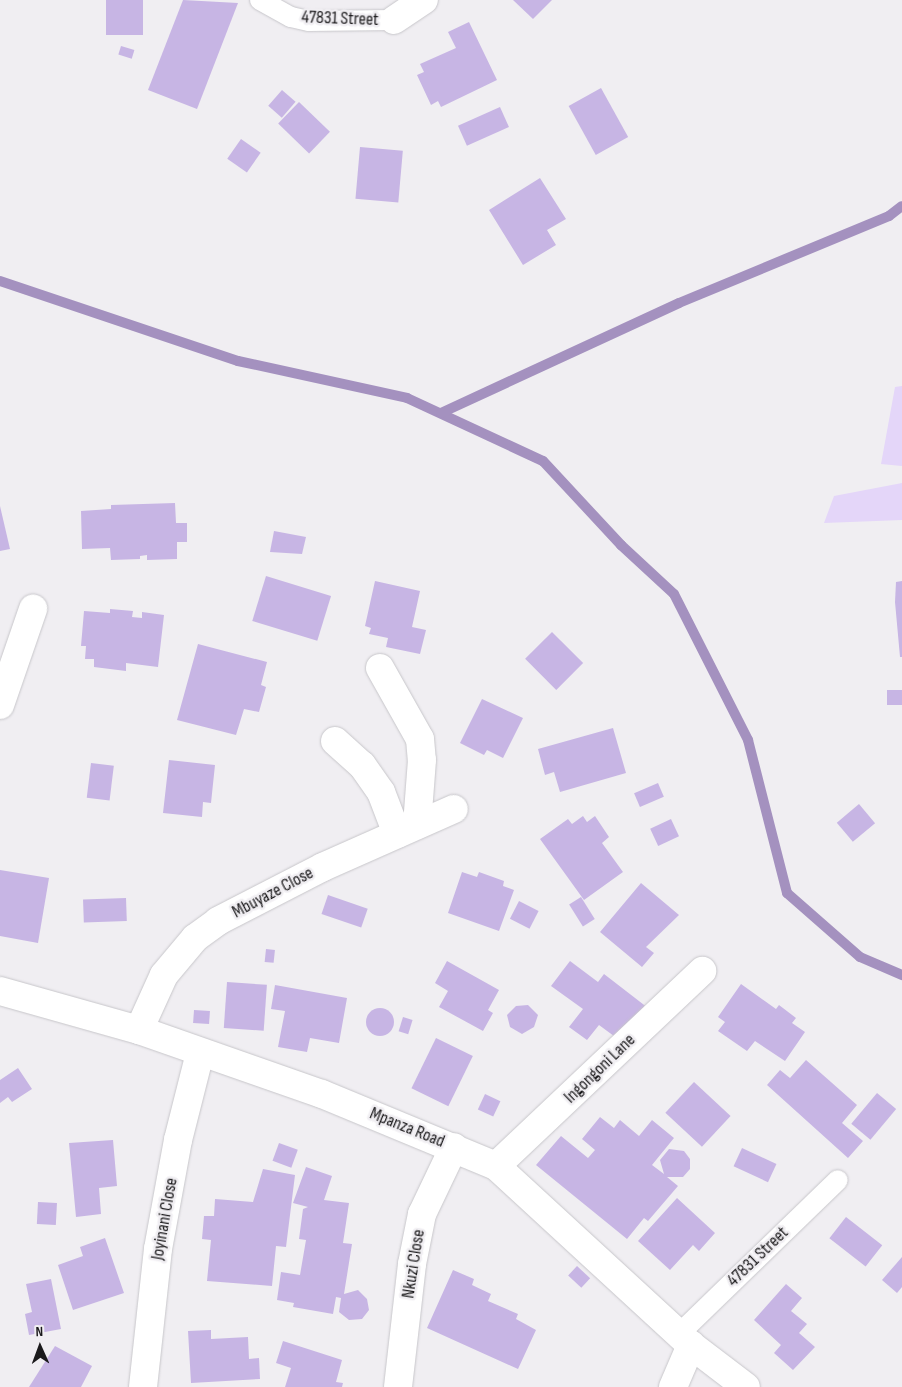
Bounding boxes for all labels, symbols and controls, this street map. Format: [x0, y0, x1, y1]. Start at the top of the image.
street label: 47831 Street [301, 7, 379, 31]
street label: Mbuyaze Close [229, 863, 317, 923]
street label: Ingongoni Lane [560, 1030, 640, 1108]
street label: Mpanza Road [366, 1103, 448, 1153]
street label: Joyinani Close [147, 1176, 183, 1262]
street label: 47831 Street [723, 1222, 793, 1292]
street label: Nkuzi Close [398, 1228, 430, 1300]
north arrow [15, 1322, 65, 1372]
text: N [35, 1323, 43, 1340]

